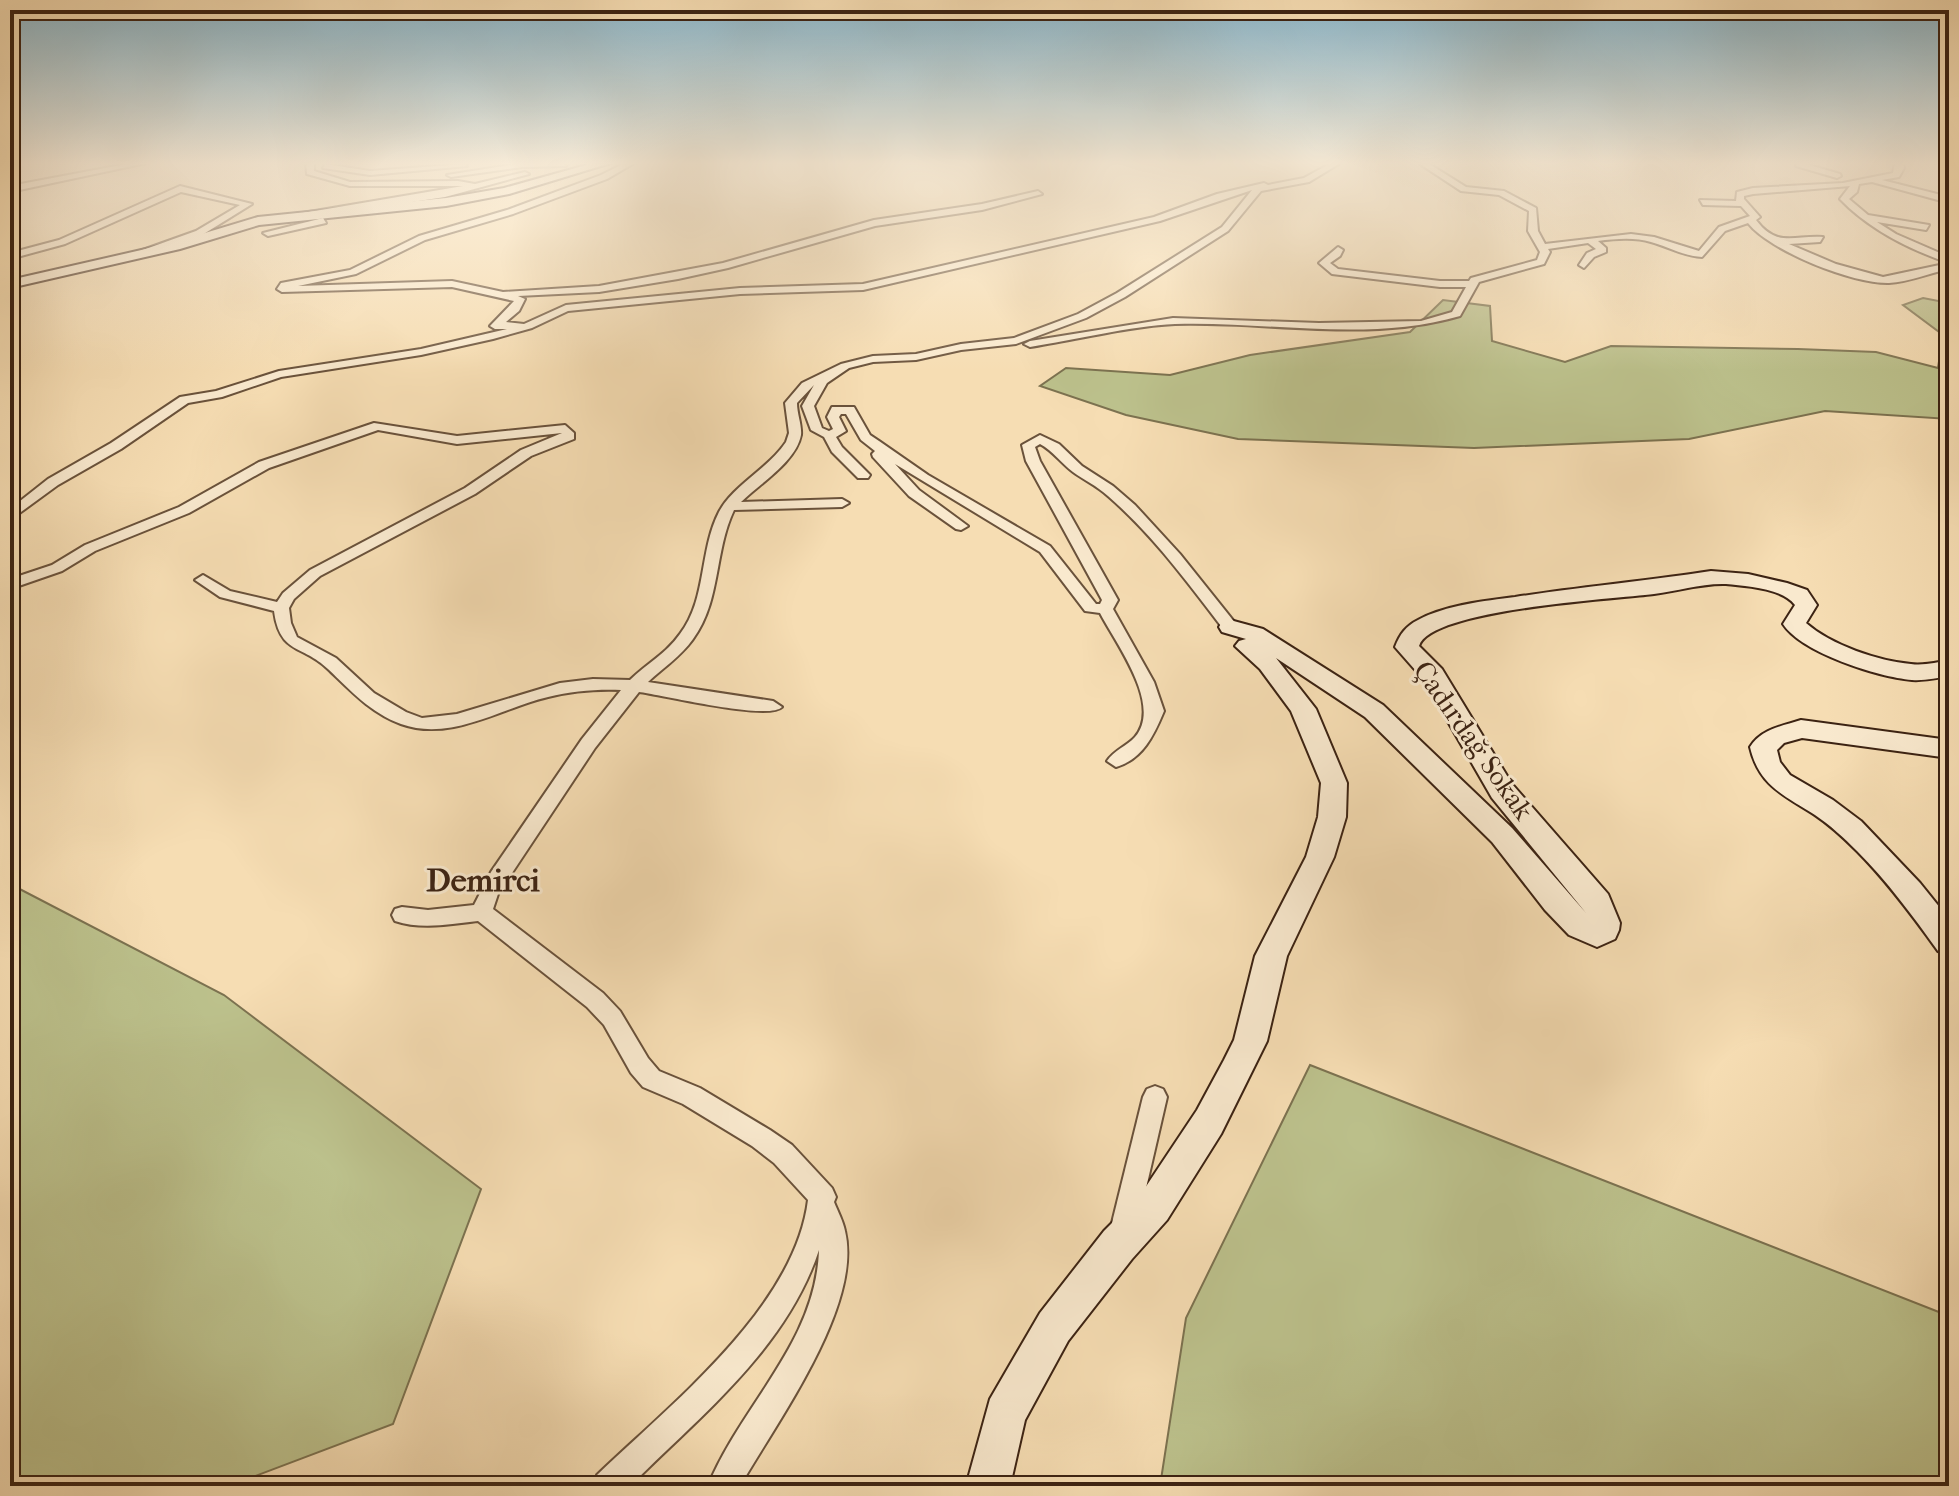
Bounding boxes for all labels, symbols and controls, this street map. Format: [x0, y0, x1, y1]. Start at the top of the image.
street label: Çadırdağ Sokak [1407, 655, 1541, 826]
district label: Demirci [426, 862, 540, 899]

